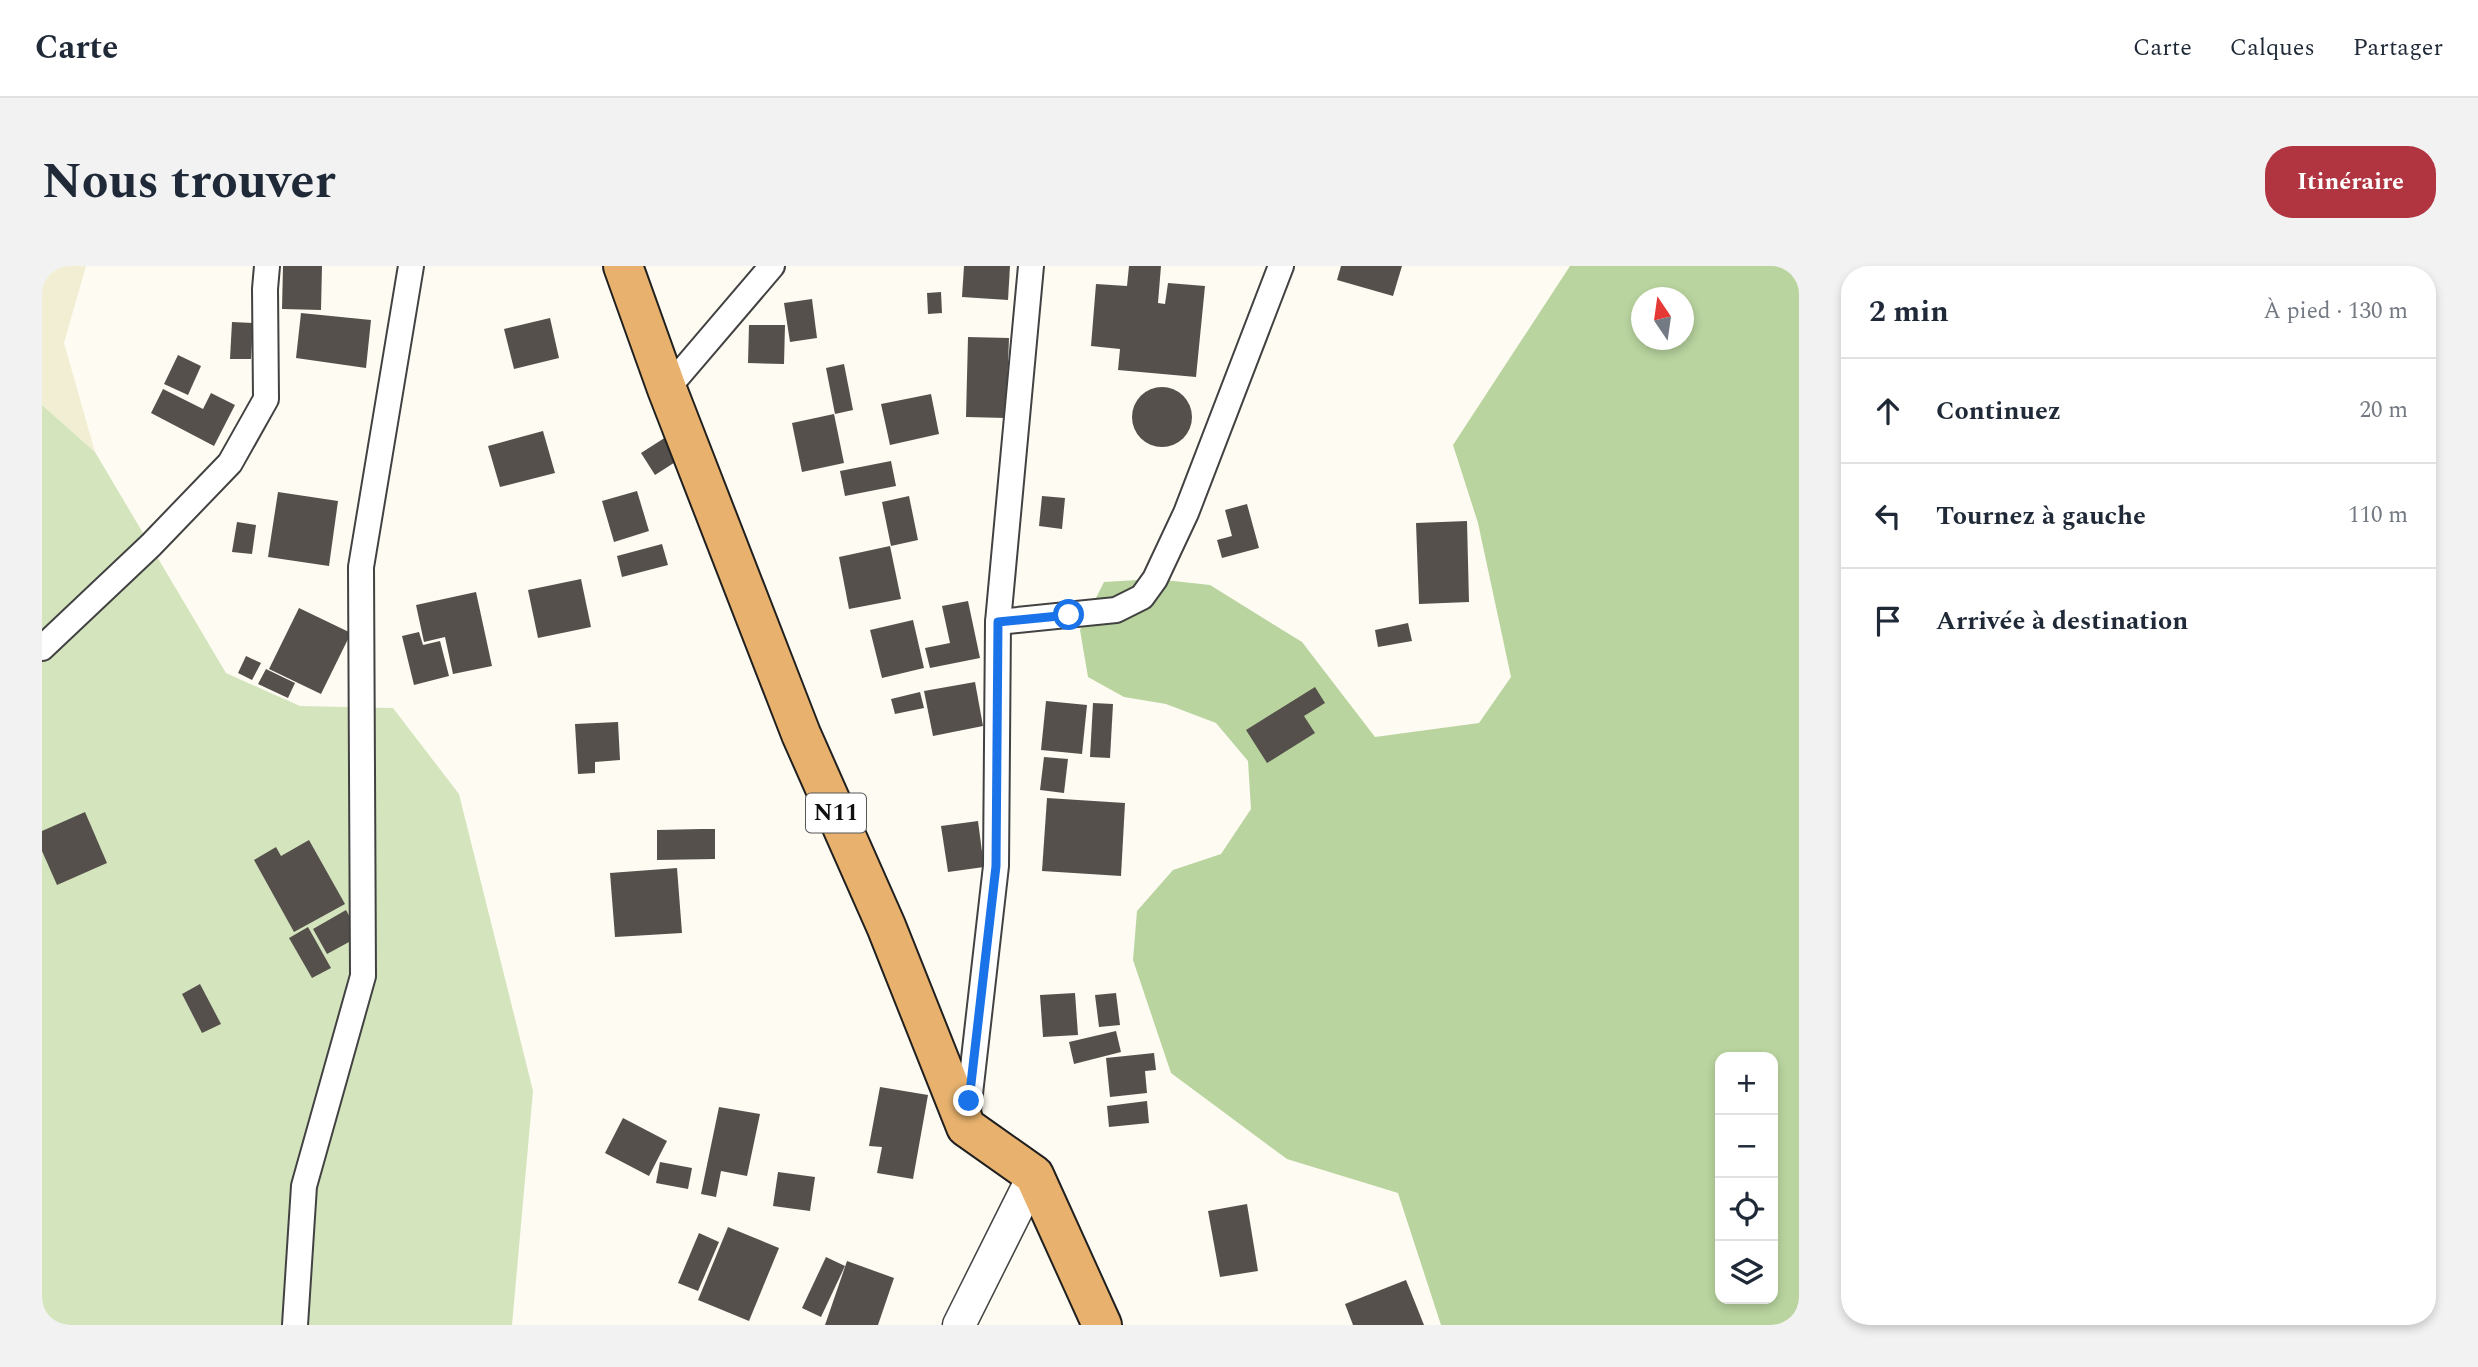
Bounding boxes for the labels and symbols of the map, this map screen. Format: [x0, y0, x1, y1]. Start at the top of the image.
north arrow [1631, 287, 1694, 350]
route start [1053, 599, 1084, 630]
road number: N11 [806, 793, 866, 832]
route end [953, 1085, 984, 1116]

